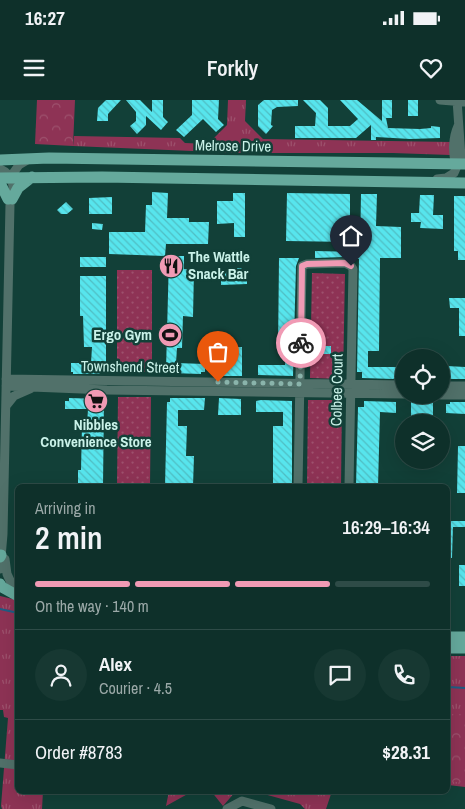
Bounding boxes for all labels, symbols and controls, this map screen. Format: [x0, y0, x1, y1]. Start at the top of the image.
text: 16:27 [25, 5, 65, 31]
text: Forkly [207, 53, 258, 83]
icon: menu [20, 54, 48, 82]
icon: heart [417, 54, 445, 82]
street label: Melrose Drive [195, 134, 272, 157]
pin [330, 215, 372, 266]
icon: home [337, 222, 365, 250]
place label: The Wattle Snack Bar [188, 246, 250, 284]
restaurant icon: The Wattle Snack Bar [158, 253, 184, 279]
courier [276, 318, 326, 368]
sports icon: Ergo Gym [157, 322, 183, 348]
place label: Ergo Gym [93, 324, 152, 345]
icon: bike [287, 329, 315, 357]
pin [197, 331, 239, 382]
icon: bag [204, 338, 232, 366]
map controls [395, 349, 450, 469]
button: locate [395, 349, 450, 404]
street label: Colbee Court [325, 353, 348, 426]
street label: Townshend Street [81, 355, 180, 378]
supermarket icon: Nibbles Convenience Store [83, 388, 109, 414]
place label: Nibbles Convenience Store [40, 414, 152, 452]
button: layers [395, 414, 450, 469]
text: Arriving in [35, 497, 96, 519]
text: 16:29–16:34 [342, 514, 430, 540]
text: 2 min [35, 516, 103, 559]
text: On the way · 140 m [35, 595, 149, 617]
button: person [35, 649, 87, 701]
button: chat [314, 649, 366, 701]
button: phone [378, 649, 430, 701]
text: Alex [99, 651, 132, 677]
text: Courier · 4.5 [99, 677, 172, 699]
text: Order #8783 [35, 739, 122, 765]
text: $28.31 [382, 739, 430, 765]

